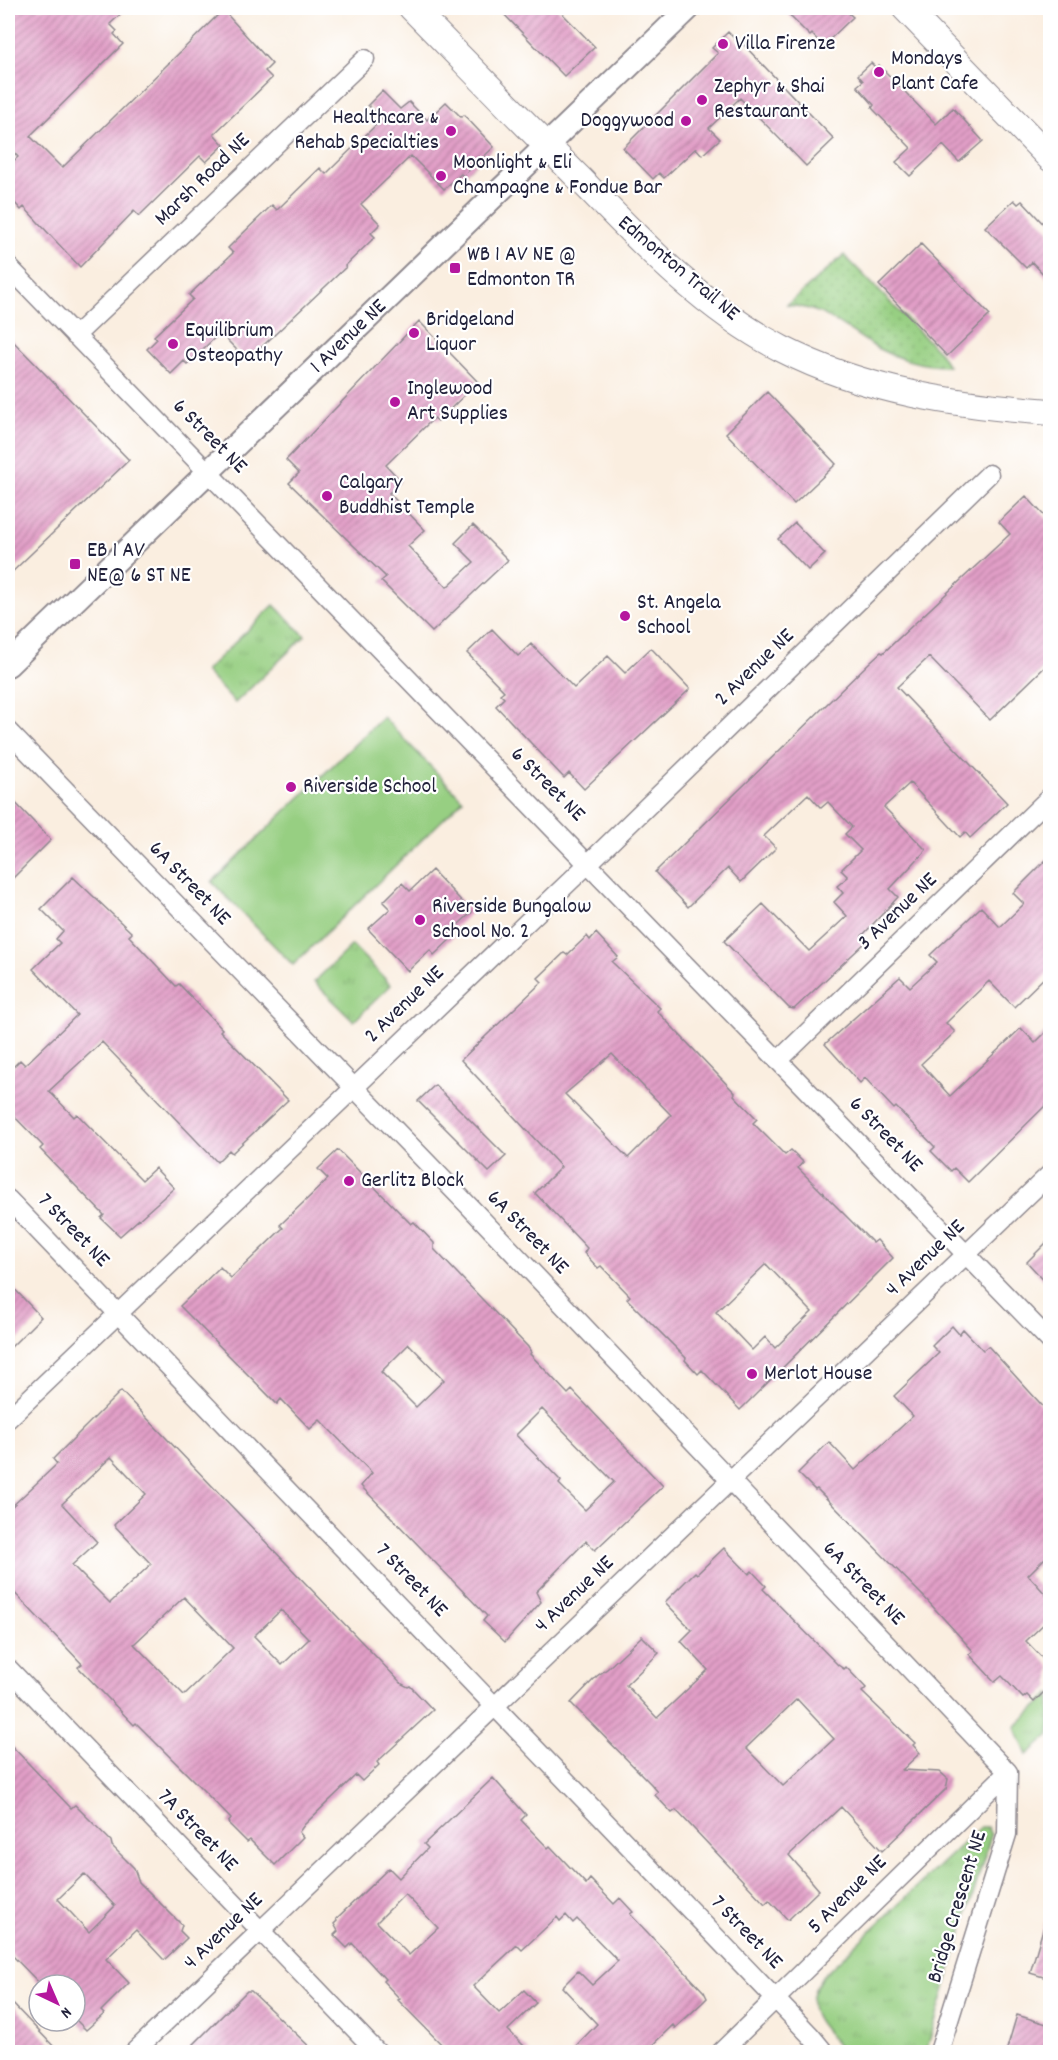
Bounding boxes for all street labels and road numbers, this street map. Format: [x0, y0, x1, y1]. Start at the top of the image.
street label: Marsh Road NE [148, 126, 258, 234]
street label: Edmonton Trail NE [610, 209, 746, 329]
street label: 1 Avenue NE [304, 293, 394, 381]
street label: 6 Street NE [164, 392, 254, 482]
street label: 2 Avenue NE [708, 622, 802, 714]
street label: 6 Street NE [502, 740, 592, 830]
street label: 6A Street NE [141, 835, 237, 933]
street label: 3 Avenue NE [851, 866, 945, 958]
street label: 2 Avenue NE [358, 959, 452, 1051]
street label: 6 Street NE [841, 1090, 929, 1180]
street label: 6A Street NE [479, 1184, 575, 1282]
street label: 7 Street NE [30, 1187, 116, 1275]
street label: 4 Avenue NE [879, 1213, 973, 1305]
street label: 6A Street NE [815, 1535, 911, 1633]
street label: 7 Street NE [368, 1537, 454, 1625]
street label: 4 Avenue NE [528, 1549, 622, 1641]
street label: 7A Street NE [149, 1783, 245, 1879]
street label: Bridge Crescent NE [920, 1827, 996, 1987]
street label: 5 Avenue NE [801, 1848, 895, 1942]
street label: 4 Avenue NE [177, 1886, 271, 1978]
street label: 7 Street NE [703, 1889, 789, 1977]

